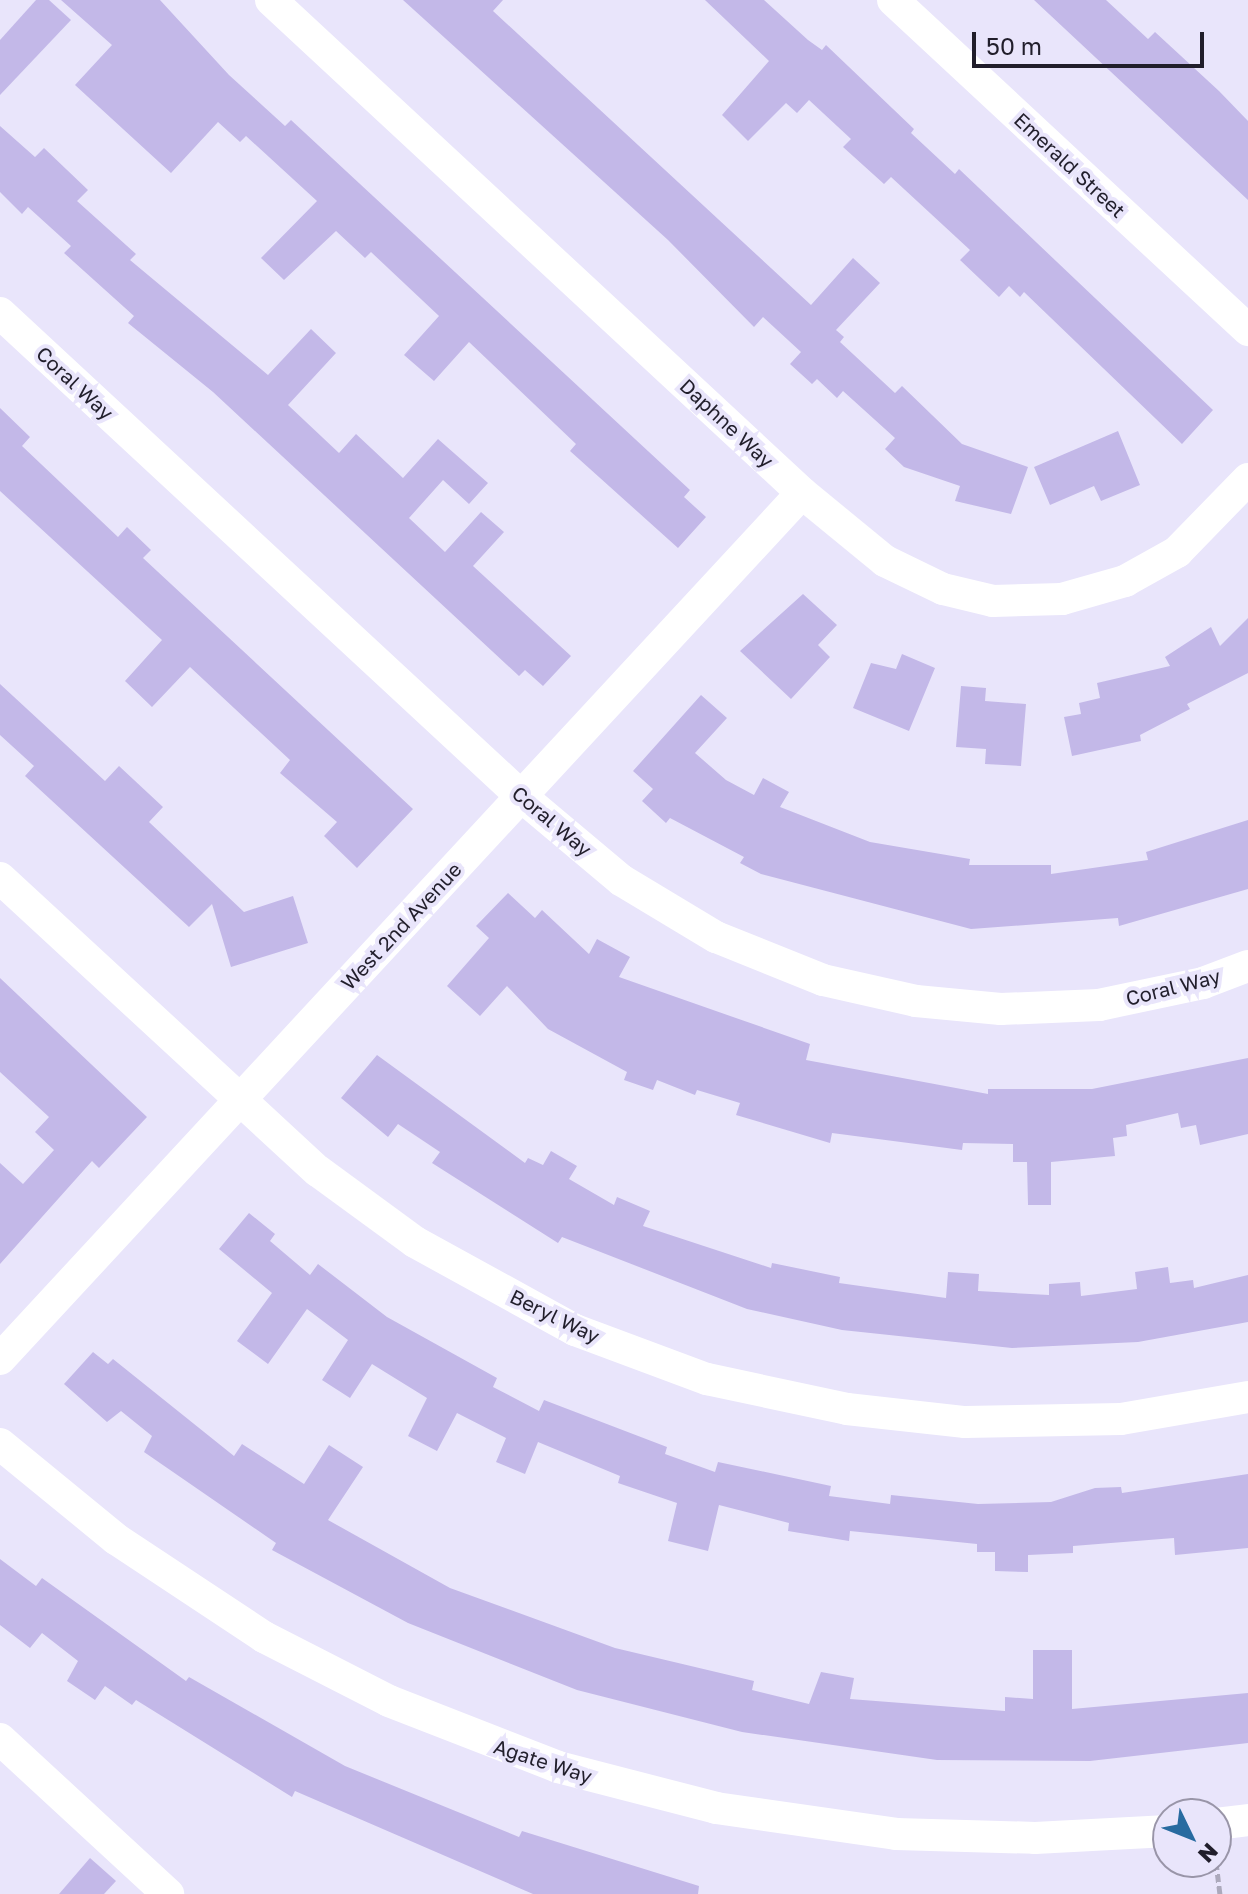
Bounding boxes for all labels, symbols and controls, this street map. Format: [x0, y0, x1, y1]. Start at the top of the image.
scale bar [976, 16, 1208, 66]
text: 50 m [986, 31, 1042, 60]
street label: Emerald Street [1009, 107, 1131, 223]
street label: Coral Way [32, 341, 118, 425]
street label: Daphne Way [675, 374, 779, 472]
street label: Coral Way [507, 781, 597, 861]
street label: West 2nd Avenue [336, 857, 466, 995]
street label: Coral Way [1123, 964, 1223, 1010]
street label: Beryl Way [506, 1284, 604, 1348]
street label: Agate Way [491, 1734, 595, 1788]
north arrow [1152, 1798, 1232, 1878]
text: N [1193, 1838, 1224, 1869]

